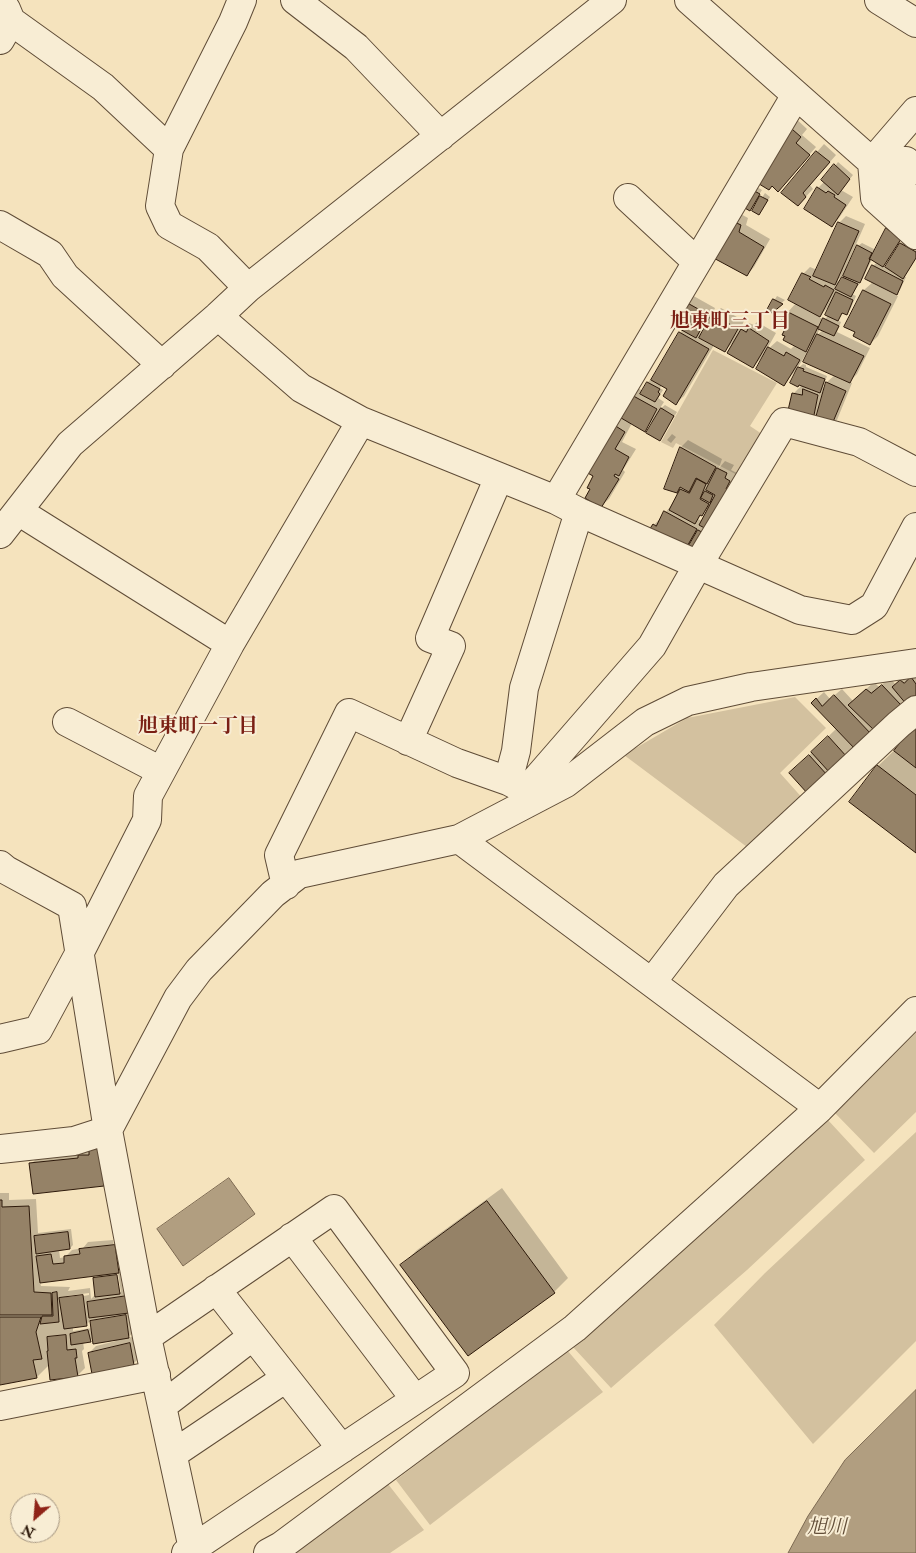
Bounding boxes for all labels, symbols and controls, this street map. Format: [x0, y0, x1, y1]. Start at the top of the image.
district label: 旭東町三丁目 [670, 311, 790, 335]
district label: 旭東町一丁目 [138, 716, 258, 740]
north arrow [10, 1493, 60, 1543]
water label: 旭川 [807, 1517, 847, 1541]
text: N [19, 1521, 38, 1541]

